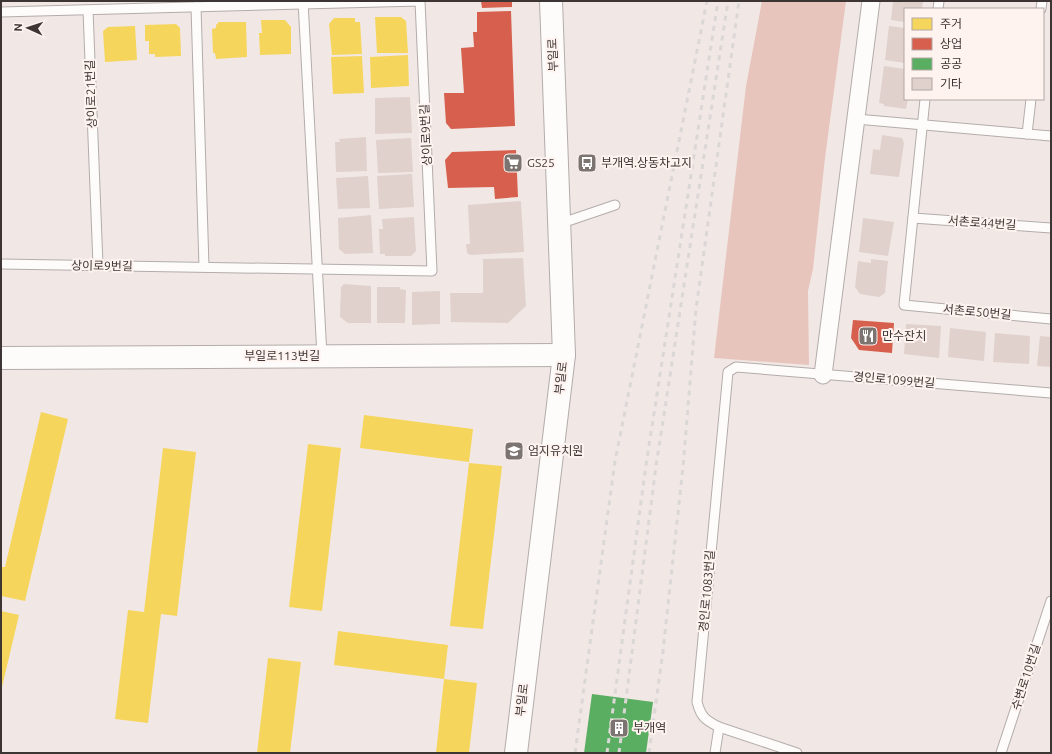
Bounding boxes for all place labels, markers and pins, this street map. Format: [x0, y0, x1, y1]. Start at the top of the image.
supermarket icon: GS25 [502, 152, 524, 174]
bus stop icon: 부개역.상동차고지 [576, 152, 598, 174]
place label: GS25 [527, 156, 555, 169]
place label: 부개역.상동차고지 [601, 156, 692, 169]
restaurant icon: 만수잔치 [857, 325, 879, 347]
place label: 만수잔치 [882, 329, 926, 342]
school or university icon: 엄지유치원 [503, 440, 525, 462]
place label: 엄지유치원 [528, 444, 583, 457]
building icon: 부개역 [608, 717, 630, 739]
place label: 부개역 [633, 721, 666, 734]

